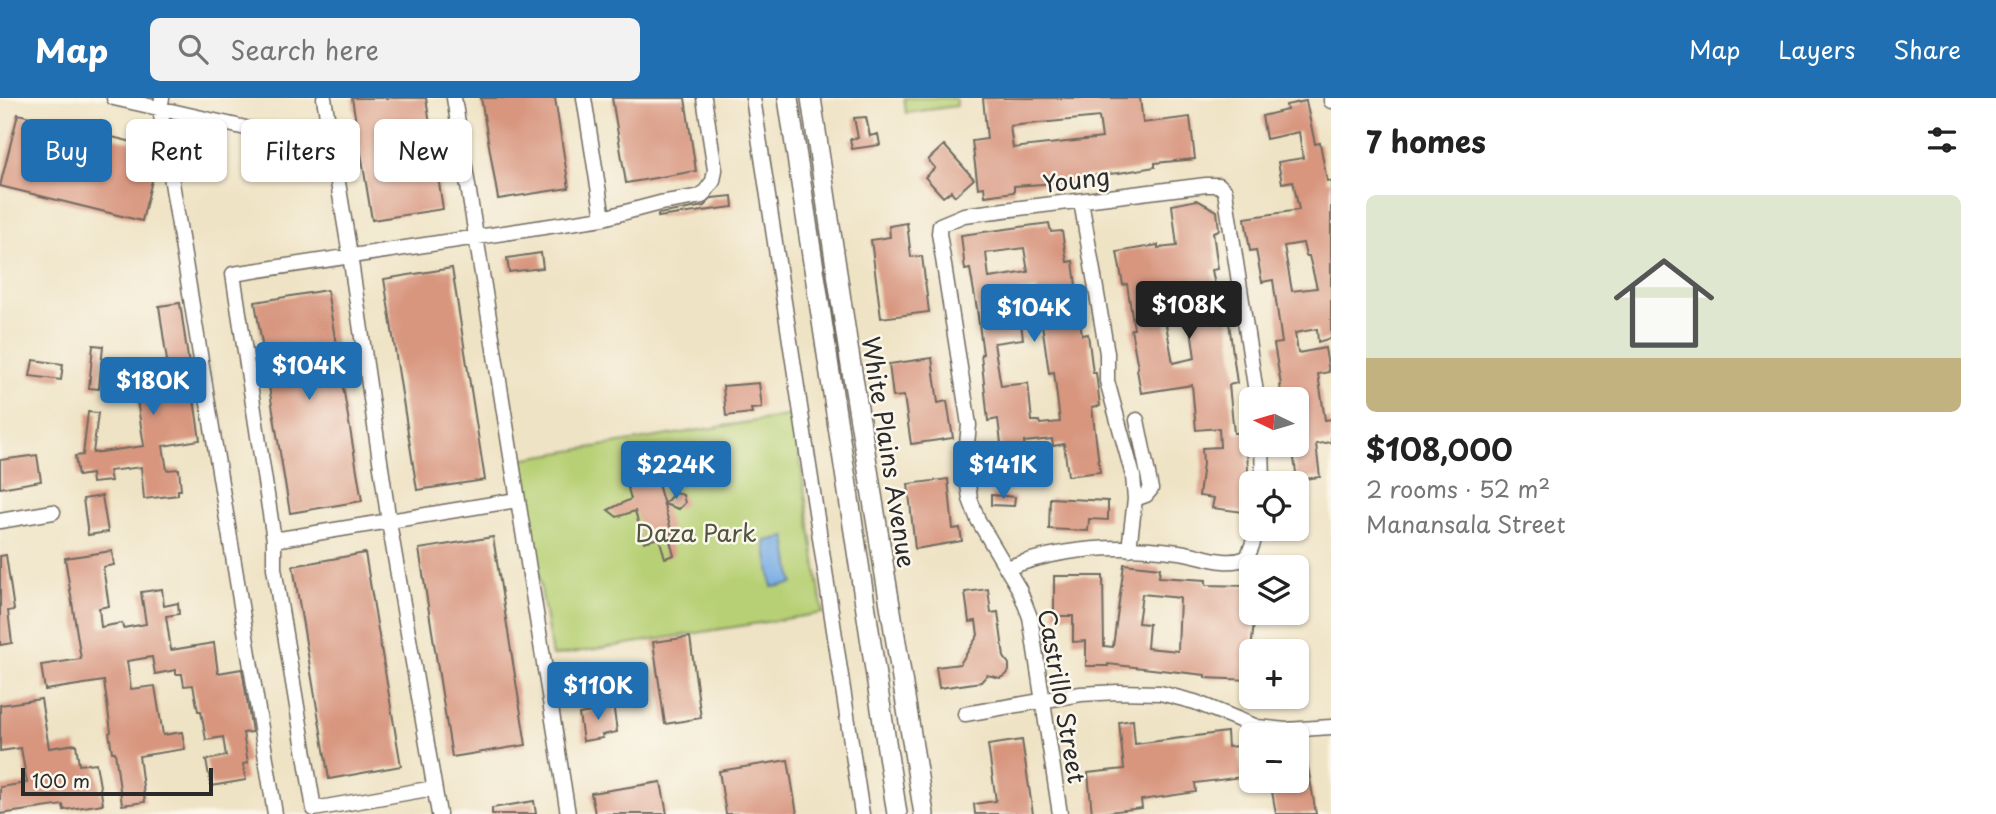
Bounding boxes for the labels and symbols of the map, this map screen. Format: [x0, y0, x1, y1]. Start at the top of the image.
street label: Young [1040, 157, 1112, 201]
pin: $108K [1140, 282, 1238, 341]
pin: $104K [985, 285, 1083, 344]
street label: White Plains Avenue [854, 334, 926, 570]
pin: $104K [260, 342, 358, 402]
pin: $180K [104, 358, 202, 417]
north arrow [1239, 387, 1309, 457]
pin: $224K [627, 442, 725, 501]
pin: $141K [954, 442, 1052, 501]
park label: Daza Park [635, 514, 757, 550]
street label: Castrillo Street [1030, 606, 1096, 786]
pin: $110K [549, 662, 647, 722]
scale bar [21, 765, 214, 797]

